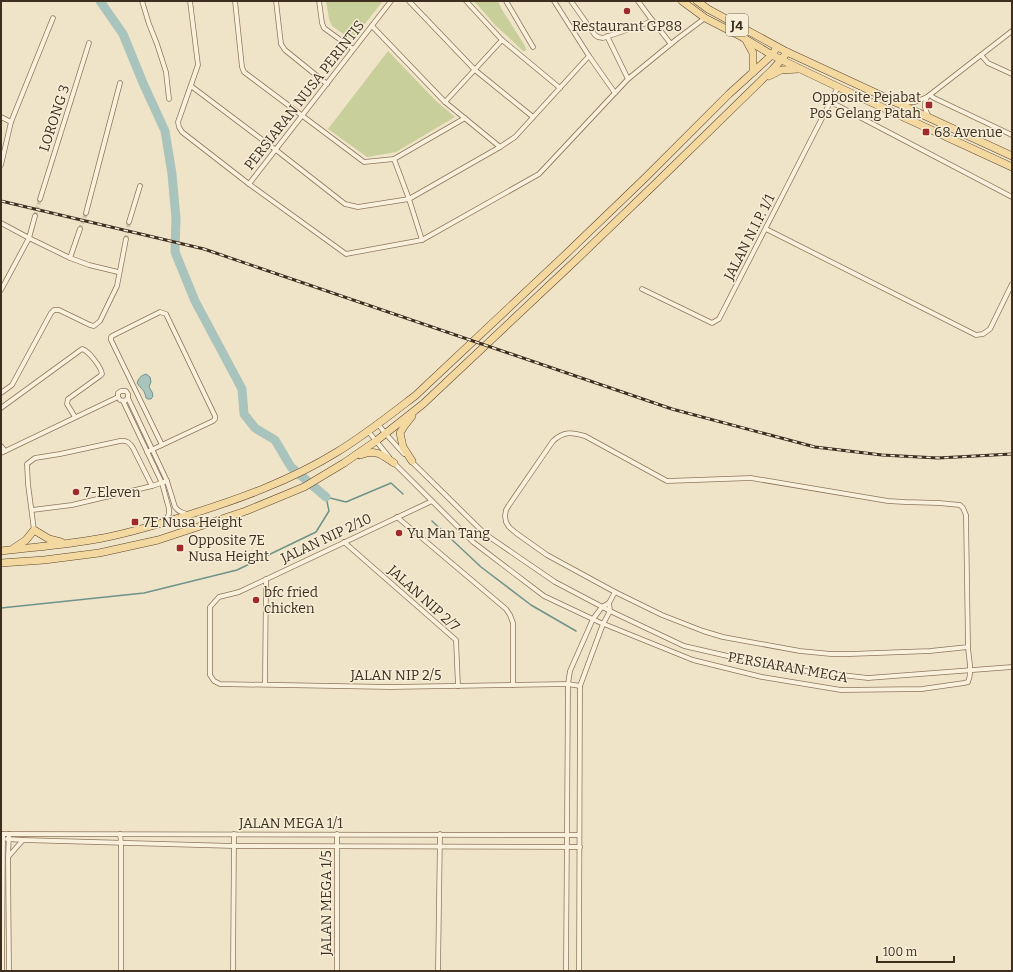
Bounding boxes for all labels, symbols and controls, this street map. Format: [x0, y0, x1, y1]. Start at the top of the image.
marker: Restaurant GP88 [622, 6, 632, 16]
road number: J4 [726, 14, 748, 36]
street label: PERSIARAN NUSA PERINTIS [241, 17, 368, 174]
place label: Restaurant GP88 [572, 18, 682, 35]
street label: LORONG 3 [36, 83, 73, 154]
place label: Opposite Pejabat Pos Gelang Patah [809, 89, 921, 122]
marker: Opposite Pejabat Pos Gelang Patah [924, 100, 934, 110]
place label: 68 Avenue [934, 124, 1003, 141]
marker: 68 Avenue [921, 127, 931, 137]
street label: JALAN N.I.P. 1/1 [720, 191, 779, 284]
place label: 7-Eleven [84, 484, 141, 501]
marker: 7-Eleven [71, 487, 81, 497]
street label: JALAN NIP 2/10 [277, 510, 374, 567]
place label: 7E Nusa Height [143, 514, 243, 531]
marker: 7E Nusa Height [130, 517, 140, 527]
place label: Yu Man Tang [407, 525, 490, 542]
marker: Yu Man Tang [394, 528, 404, 538]
place label: Opposite 7E Nusa Height [188, 532, 269, 565]
marker: Opposite 7E Nusa Height [175, 543, 185, 553]
street label: JALAN NIP 2/7 [384, 561, 463, 635]
place label: bfc fried chicken [264, 584, 318, 617]
marker: bfc fried chicken [251, 595, 261, 605]
street label: PERSIARAN MEGA [727, 649, 849, 686]
street label: JALAN NIP 2/5 [350, 667, 441, 684]
street label: JALAN MEGA 1/1 [238, 815, 343, 832]
street label: JALAN MEGA 1/5 [318, 850, 335, 957]
scale bar [877, 938, 954, 964]
text: 100 m [883, 945, 918, 959]

